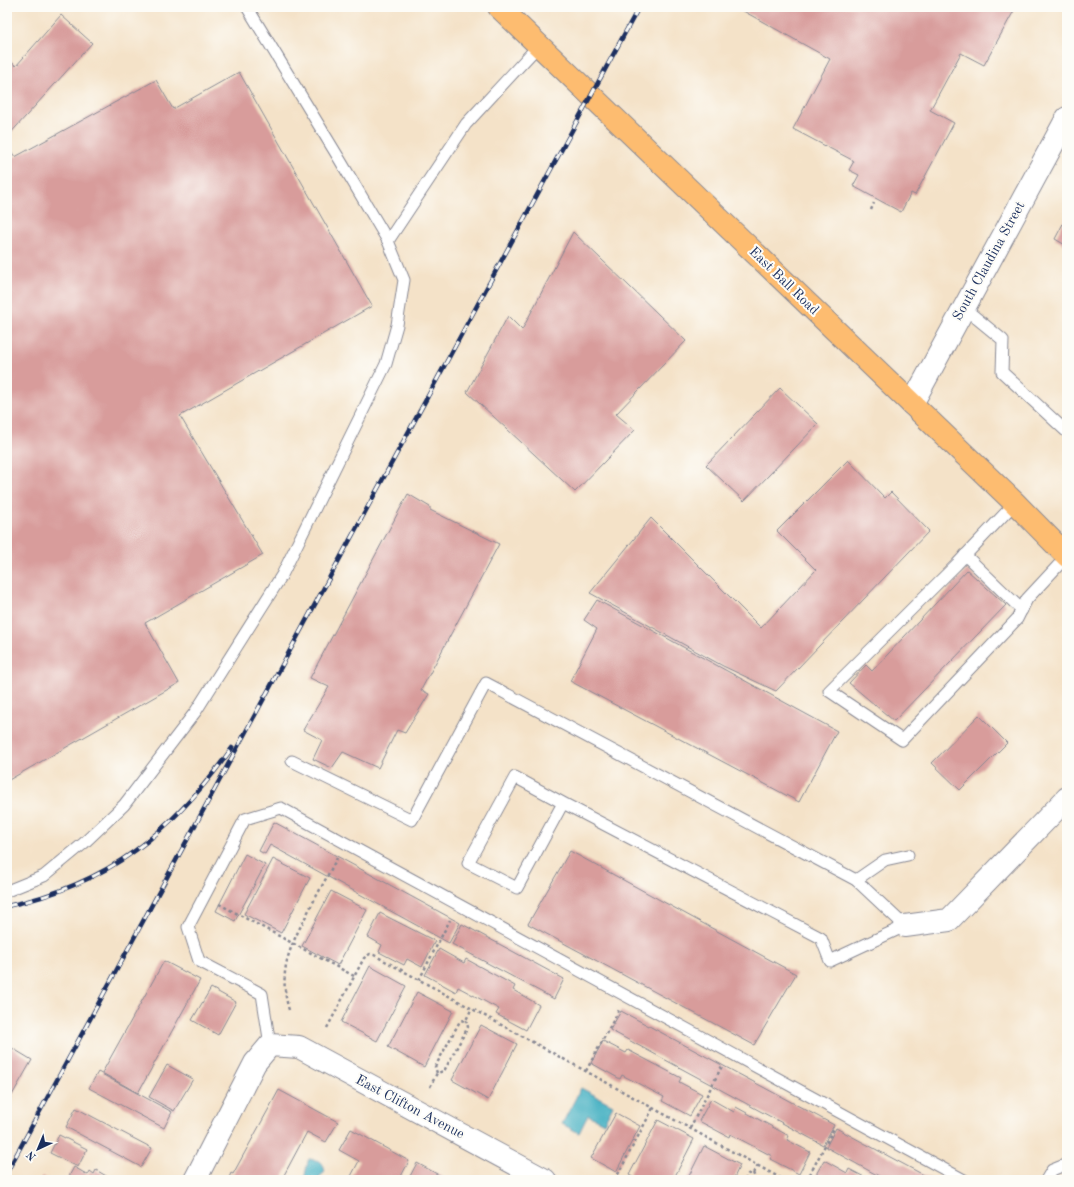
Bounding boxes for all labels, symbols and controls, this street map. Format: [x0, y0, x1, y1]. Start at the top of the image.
street label: South Claudina Street [950, 199, 1028, 323]
street label: East Ball Road [747, 244, 821, 318]
street label: East Clifton Avenue [353, 1072, 467, 1142]
north arrow [18, 1129, 58, 1169]
text: N [25, 1148, 39, 1162]

